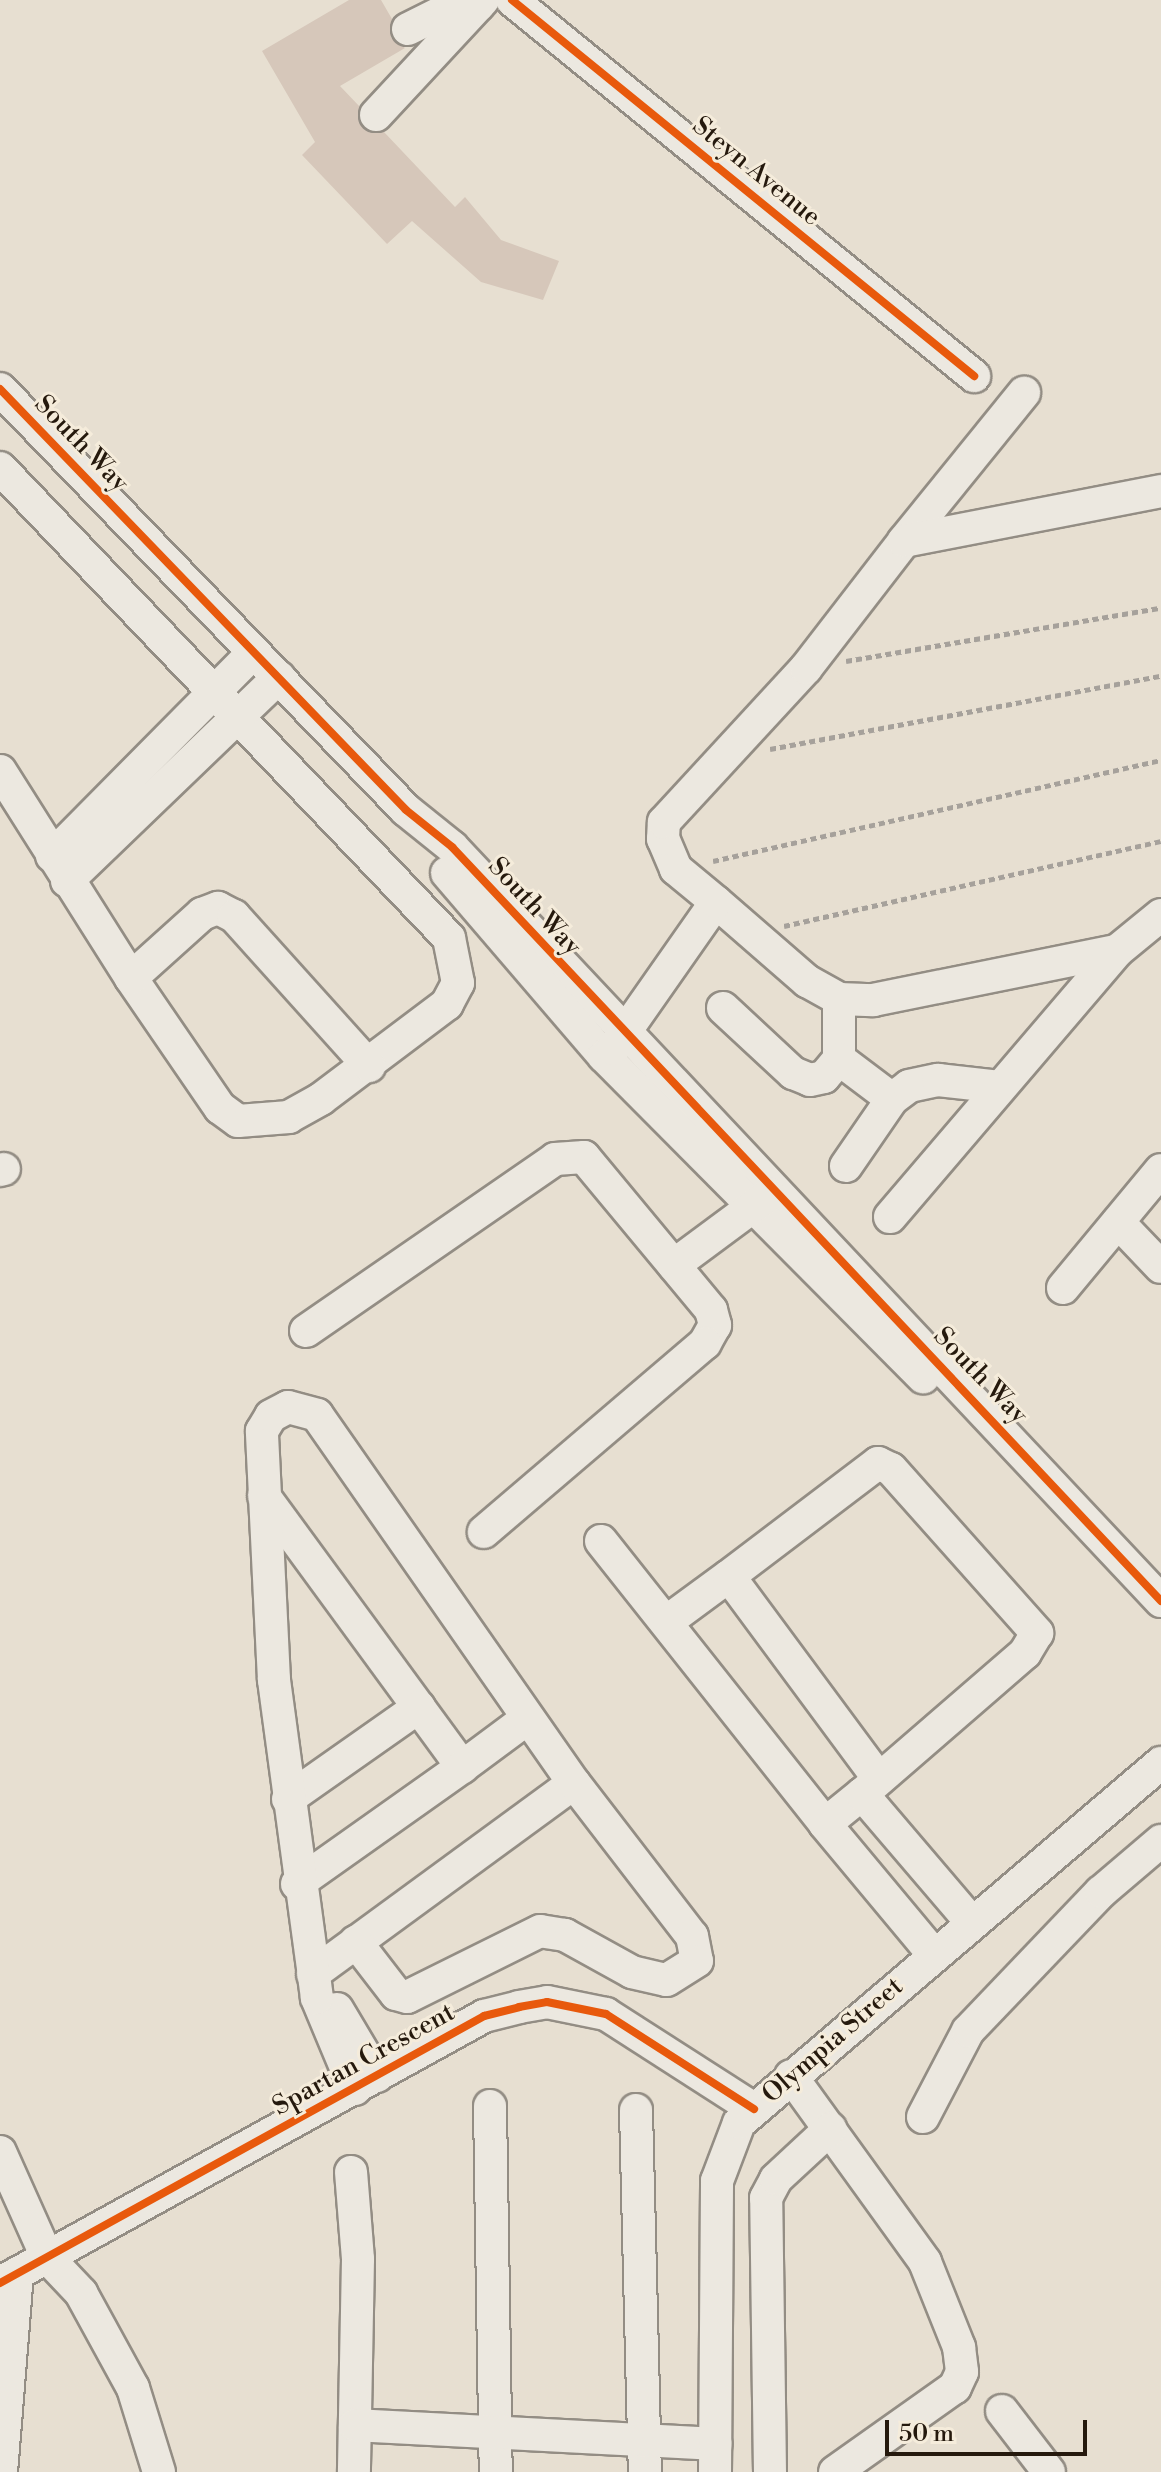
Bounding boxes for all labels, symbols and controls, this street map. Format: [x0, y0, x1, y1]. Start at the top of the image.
street label: Steyn Avenue [686, 111, 826, 233]
street label: South Way [27, 389, 135, 499]
street label: South Way [481, 852, 587, 962]
street label: South Way [926, 1321, 1034, 1431]
street label: Olympia Street [756, 1971, 910, 2111]
street label: Spartan Crescent [268, 1997, 460, 2123]
scale bar [889, 2404, 1091, 2454]
text: 50 m [899, 2419, 954, 2449]

